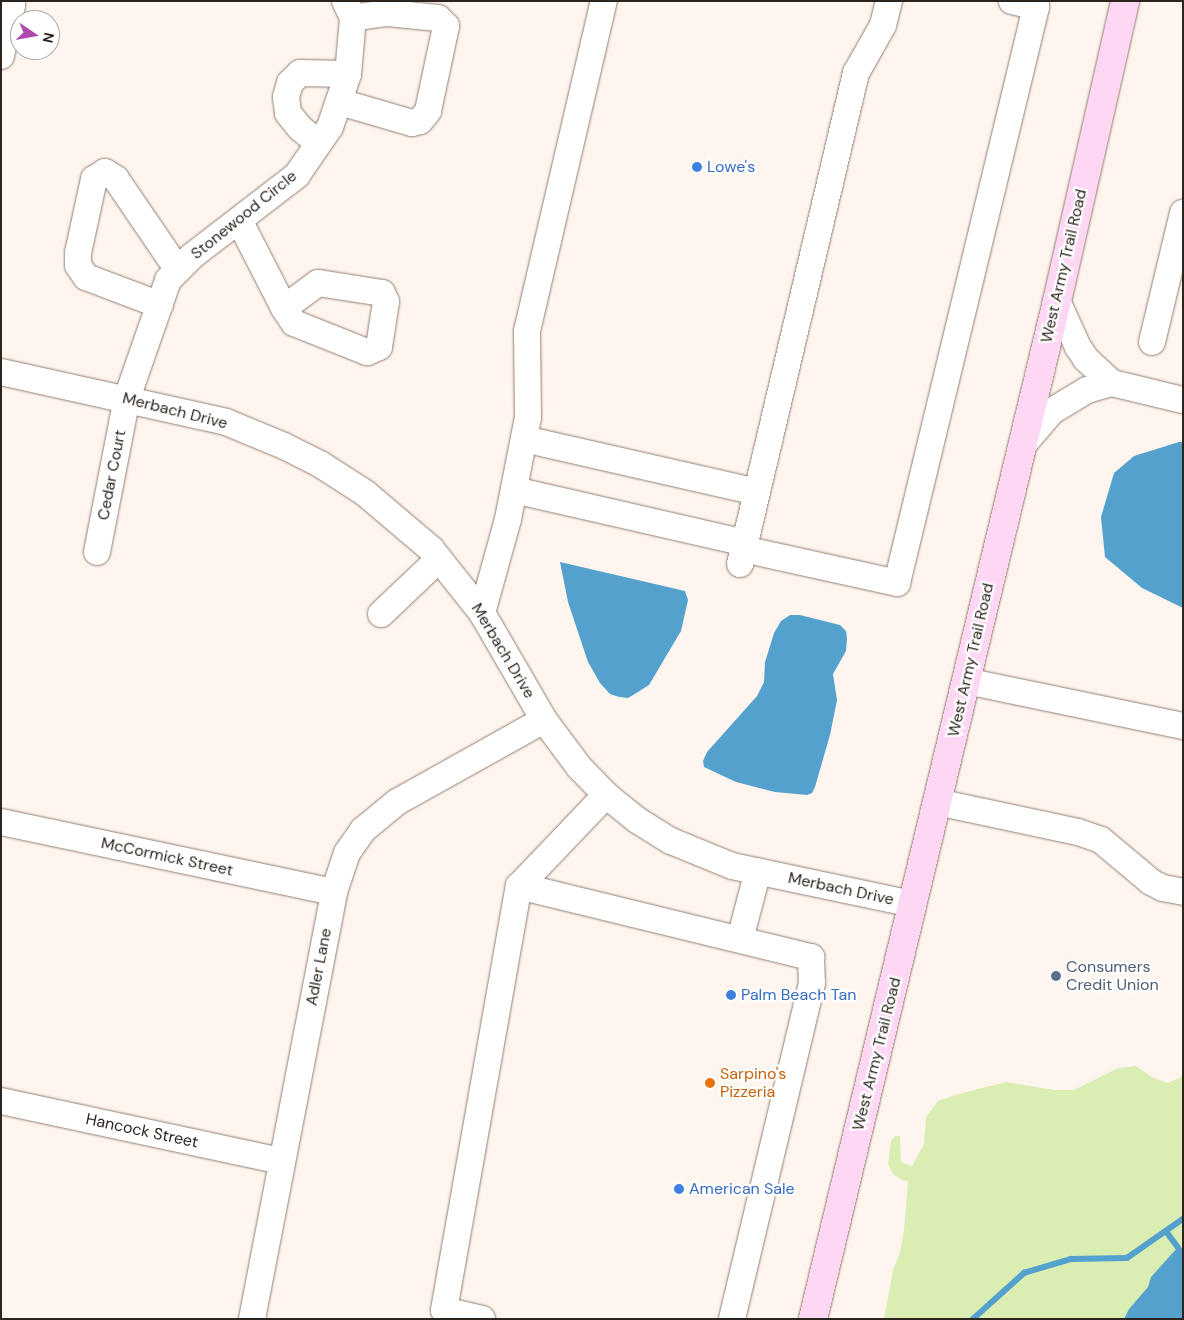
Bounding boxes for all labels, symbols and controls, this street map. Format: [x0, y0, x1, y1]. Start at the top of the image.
north arrow [10, 10, 60, 60]
text: N [39, 31, 59, 45]
place label: Lowe's [707, 157, 755, 177]
marker: Lowe's [691, 161, 703, 173]
street label: Stonewood Circle [187, 166, 301, 264]
street label: West Army Trail Road [1037, 187, 1091, 345]
street label: Merbach Drive [120, 389, 230, 433]
street label: Cedar Court [94, 428, 130, 522]
street label: West Army Trail Road [944, 581, 998, 739]
street label: Merbach Drive [467, 600, 539, 702]
street label: McCormick Street [99, 834, 235, 880]
street label: Merbach Drive [786, 868, 896, 910]
street label: Adler Lane [302, 927, 336, 1007]
place label: Consumers Credit Union [1066, 957, 1159, 995]
marker: Consumers Credit Union [1050, 970, 1062, 982]
street label: West Army Trail Road [849, 975, 905, 1133]
place label: Palm Beach Tan [741, 985, 856, 1005]
marker: Palm Beach Tan [725, 989, 737, 1001]
place label: Sarpino's Pizzeria [720, 1064, 786, 1102]
marker: Sarpino's Pizzeria [704, 1077, 716, 1089]
street label: Hancock Street [84, 1110, 200, 1152]
place label: American Sale [689, 1179, 795, 1199]
marker: American Sale [673, 1183, 685, 1195]

